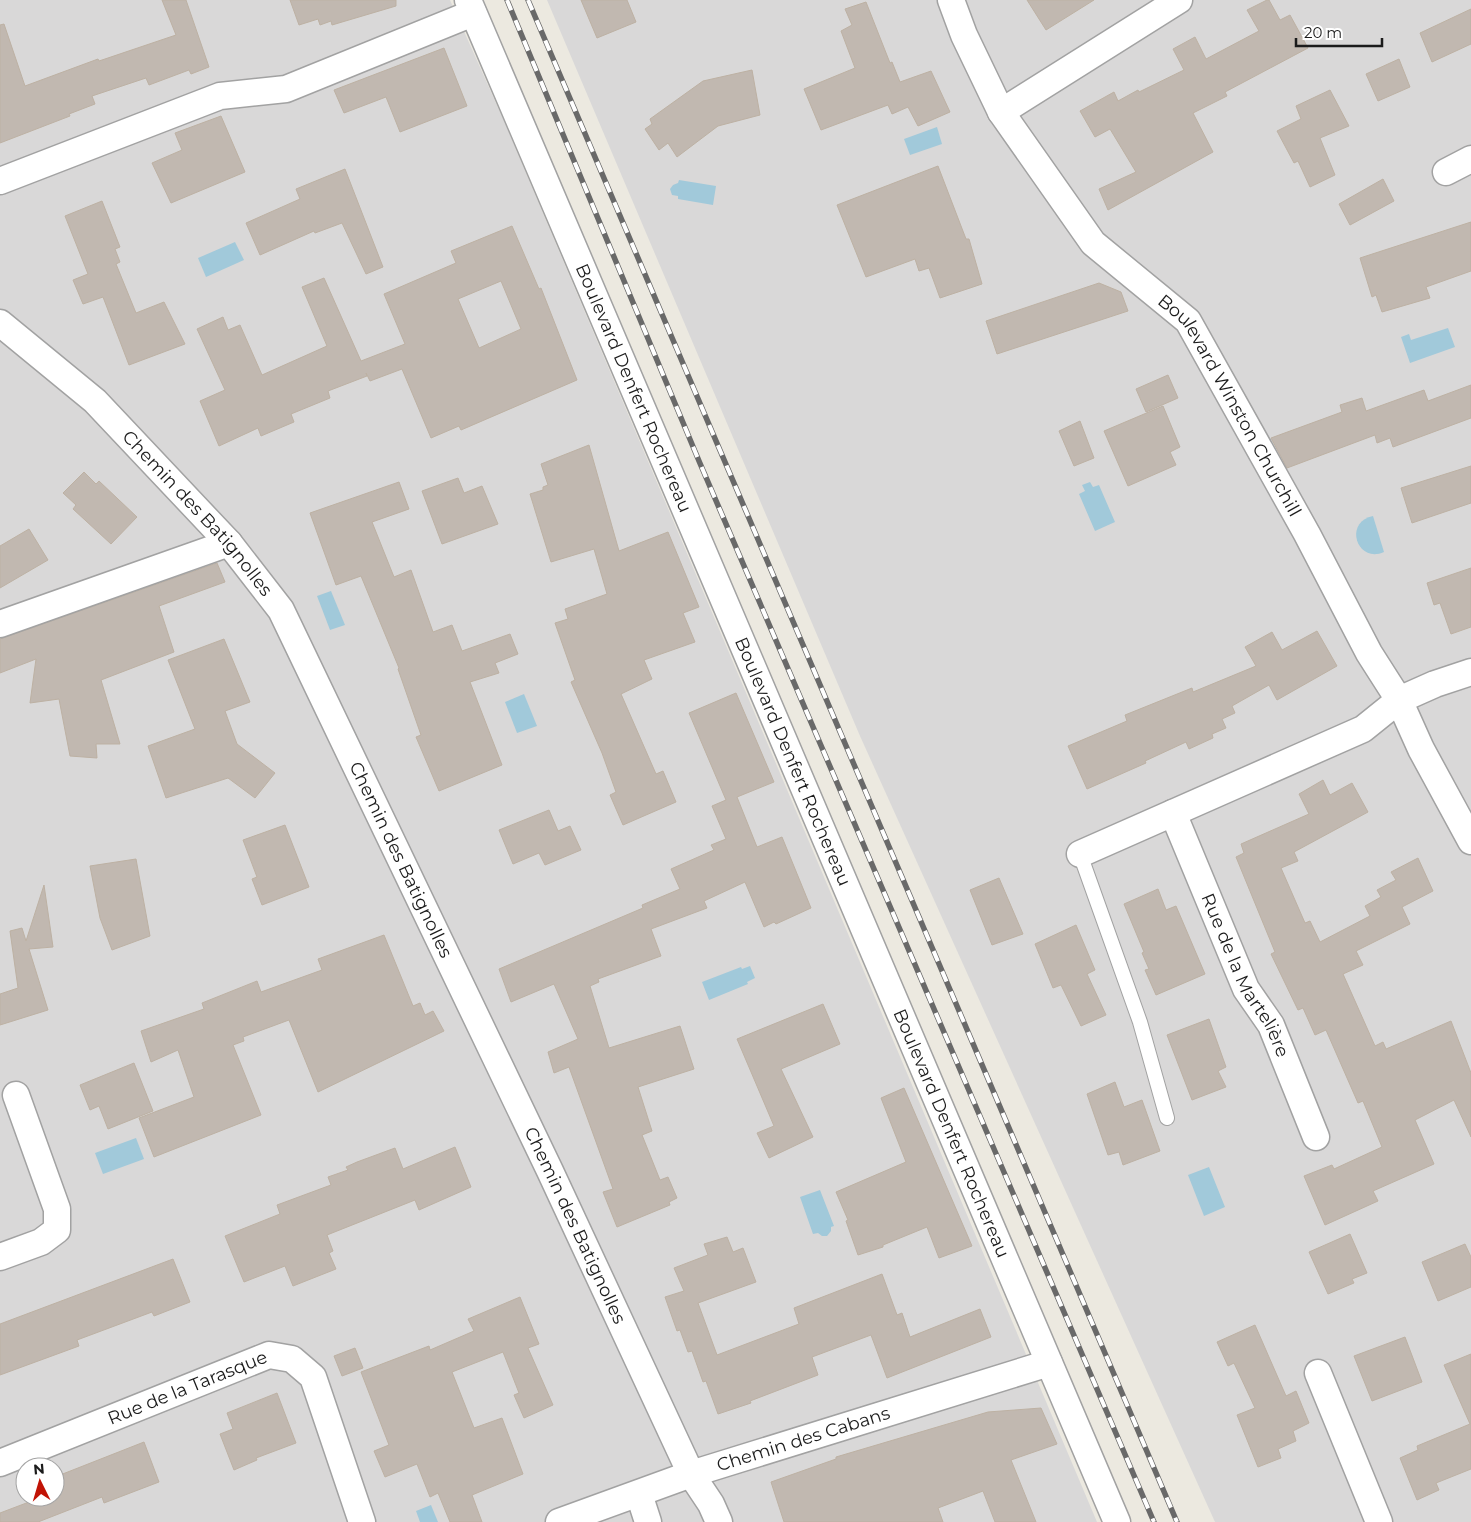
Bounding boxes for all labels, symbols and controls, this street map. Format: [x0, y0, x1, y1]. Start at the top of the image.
scale bar [1296, 15, 1382, 47]
text: 20 m [1304, 23, 1342, 42]
street label: Boulevard Denfert Rochereau [571, 260, 696, 516]
street label: Boulevard Winston Churchill [1153, 290, 1306, 520]
street label: Chemin des Batignolles [118, 426, 277, 601]
street label: Boulevard Denfert Rochereau [730, 634, 856, 889]
street label: Chemin des Batignolles [344, 758, 457, 962]
street label: Rue de la Martelière [1196, 890, 1294, 1061]
street label: Boulevard Denfert Rochereau [888, 1005, 1014, 1261]
street label: Chemin des Batignolles [520, 1123, 631, 1327]
street label: Rue de la Tarasque [104, 1346, 271, 1430]
street label: Chemin des Cabans [714, 1402, 893, 1476]
north arrow [15, 1457, 65, 1507]
text: N [32, 1460, 45, 1479]

